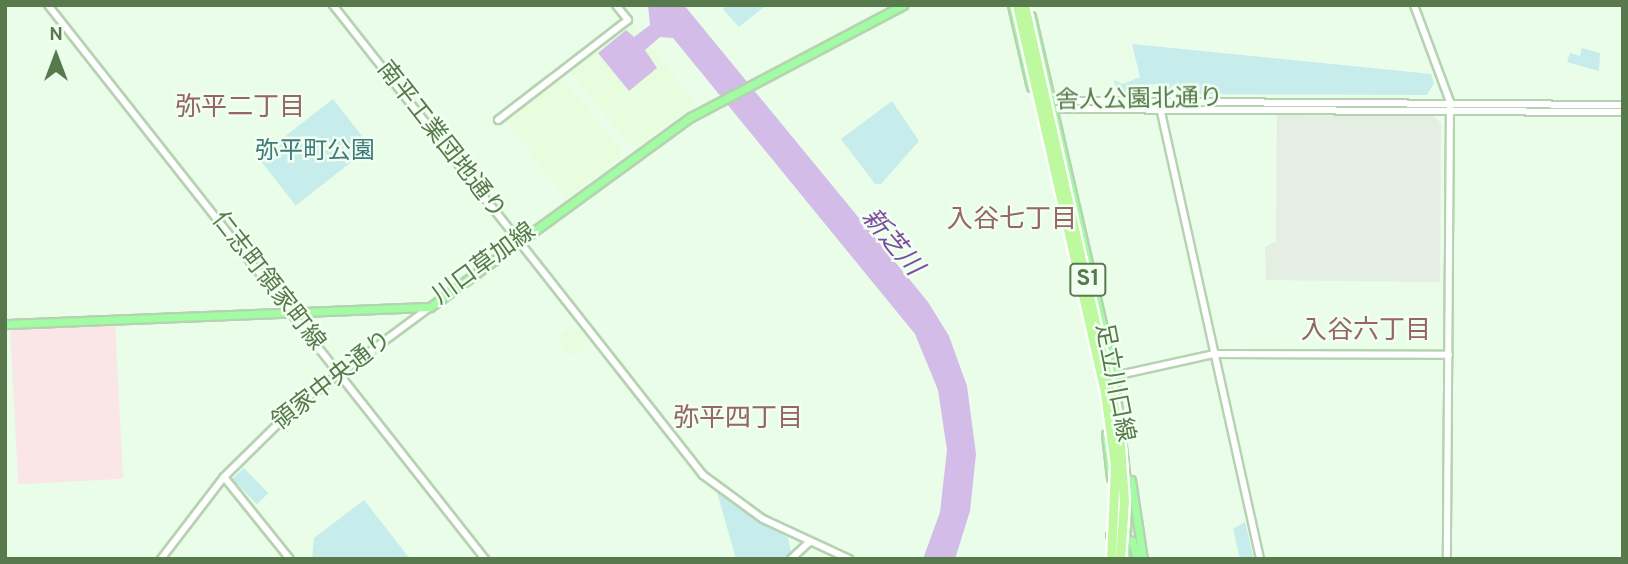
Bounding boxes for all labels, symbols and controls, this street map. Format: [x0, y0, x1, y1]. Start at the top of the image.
north arrow [21, 21, 91, 91]
text: N [49, 23, 63, 47]
street label: 南平工業団地通り [370, 56, 510, 226]
street label: 舎人公園北通り [1055, 85, 1223, 117]
district label: 弥平二丁目 [175, 93, 305, 125]
park label: 弥平町公園 [255, 139, 375, 167]
water label: 新芝川 [854, 203, 928, 283]
district label: 入谷七丁目 [947, 205, 1077, 237]
street label: 仁志町領家町線 [204, 207, 330, 357]
street label: 川口草加線 [428, 218, 542, 312]
road number: S1 [1069, 260, 1107, 300]
district label: 入谷六丁目 [1301, 316, 1431, 348]
street label: 足立川口線 [1087, 321, 1139, 445]
street label: 領家中央通り [267, 326, 399, 438]
district label: 弥平四丁目 [673, 404, 803, 436]

